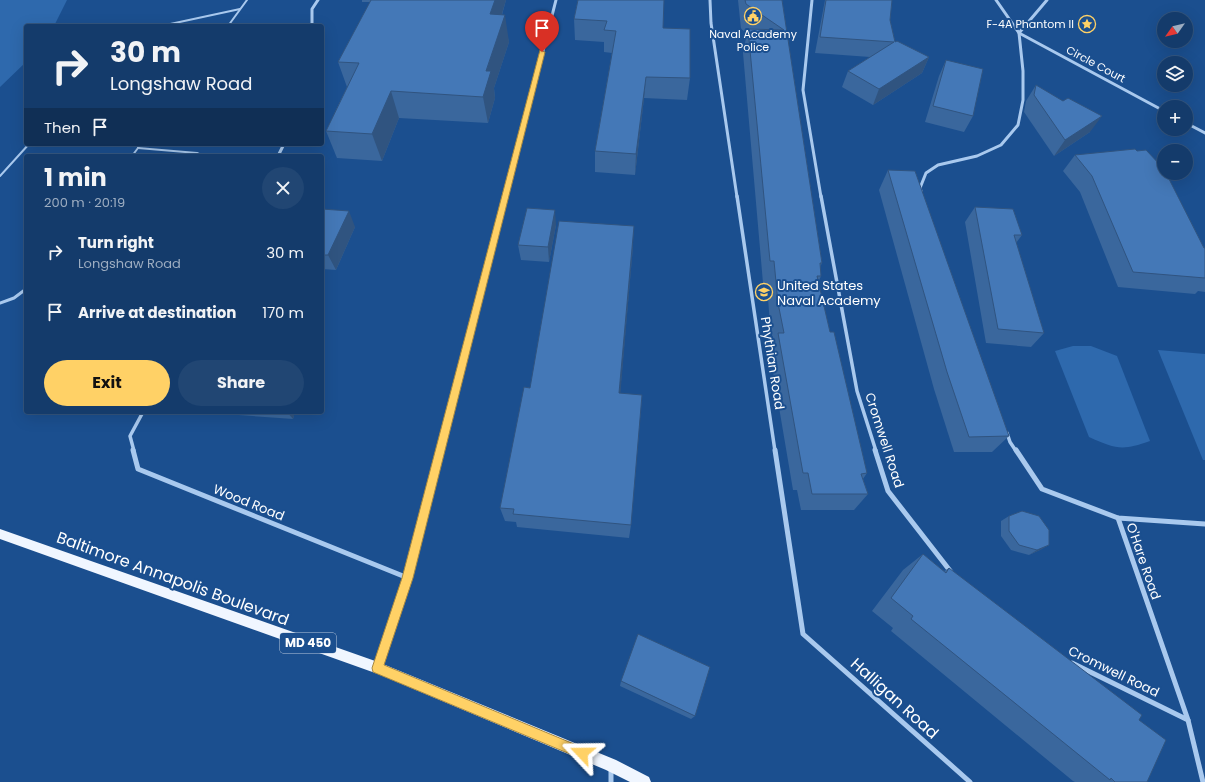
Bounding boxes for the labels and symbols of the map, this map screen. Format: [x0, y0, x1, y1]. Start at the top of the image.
public building icon: Naval Academy Police [743, 6, 763, 26]
pin [525, 11, 559, 52]
north arrow [1157, 12, 1193, 48]
place icon: F-4A Phantom II [1077, 14, 1097, 34]
place label: F-4A Phantom II [987, 16, 1074, 32]
place label: Naval Academy Police [709, 26, 798, 55]
street label: Circle Court [1063, 42, 1129, 86]
place label: United States Naval Academy [777, 276, 881, 310]
school or university icon: United States Naval Academy [754, 282, 774, 302]
street label: Phythian Road [756, 315, 789, 411]
street label: Cromwell Road [860, 390, 909, 490]
street label: Wood Road [210, 480, 287, 525]
street label: O'Hare Road [1121, 520, 1166, 602]
street label: Baltimore Annapolis Boulevard [54, 526, 292, 631]
road number: MD 450 [280, 633, 336, 653]
street label: Cromwell Road [1065, 641, 1162, 702]
street label: Halligan Road [846, 653, 944, 744]
position arrow [561, 732, 603, 774]

